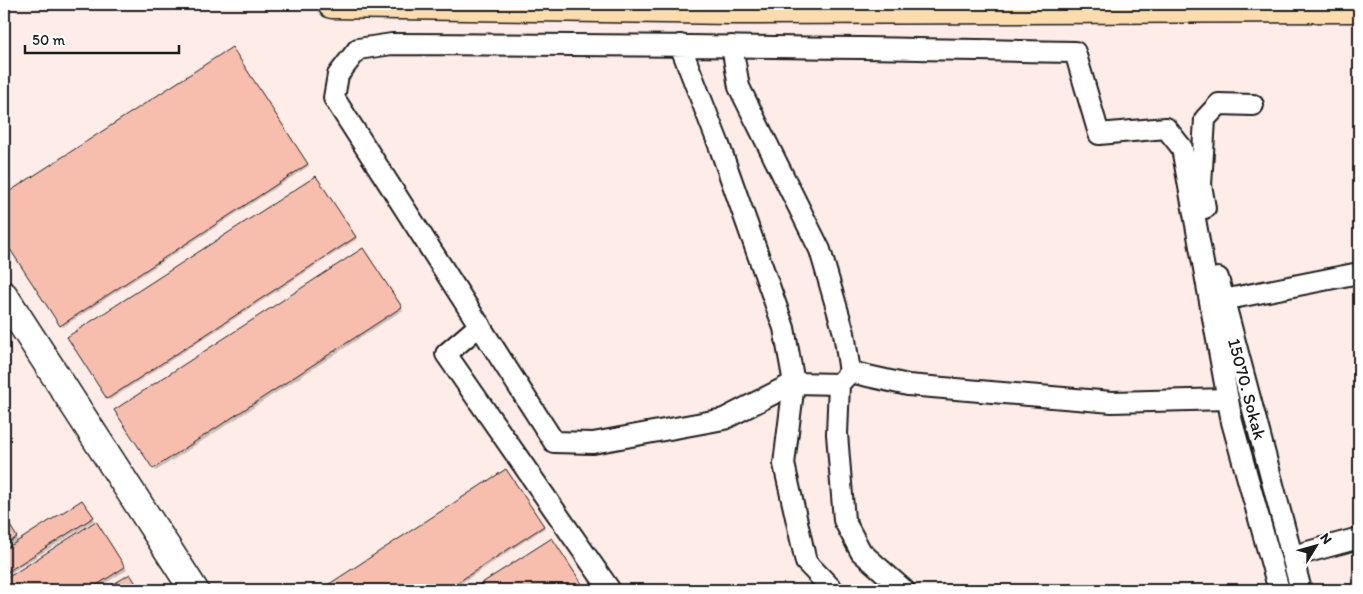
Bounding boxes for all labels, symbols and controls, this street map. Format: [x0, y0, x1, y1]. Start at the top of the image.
scale bar [25, 22, 179, 54]
text: 50 m [32, 31, 65, 49]
street label: 15070. Sokak [1223, 336, 1271, 442]
north arrow [1290, 522, 1340, 572]
text: N [1316, 530, 1336, 547]

